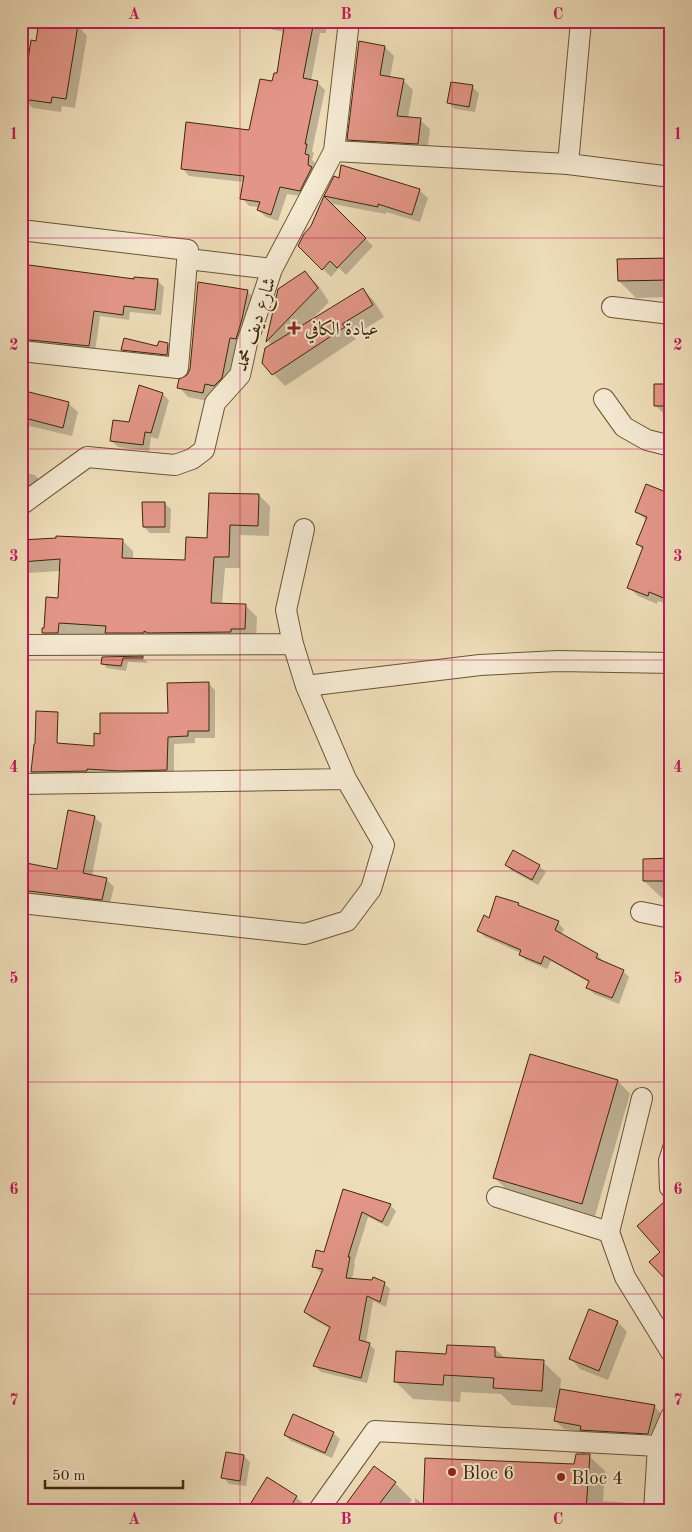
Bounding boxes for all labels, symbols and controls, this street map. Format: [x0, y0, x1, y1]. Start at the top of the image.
text: A [128, 7, 140, 23]
text: B [340, 7, 352, 23]
text: C [553, 7, 563, 23]
text: 1 [9, 127, 19, 143]
text: 1 [673, 127, 683, 143]
street label: شارع ديف محمد [232, 275, 284, 375]
place label: عيادة الكافي [305, 319, 379, 344]
marker: عيادة الكافي [287, 321, 301, 335]
text: 2 [9, 338, 19, 354]
text: 2 [673, 338, 683, 354]
text: 3 [9, 549, 19, 565]
text: 3 [673, 549, 683, 565]
text: 4 [9, 760, 19, 776]
text: 4 [673, 760, 683, 776]
text: 5 [9, 971, 19, 987]
text: 5 [673, 971, 683, 987]
text: 6 [9, 1182, 19, 1198]
text: 6 [673, 1182, 683, 1198]
text: 7 [9, 1393, 19, 1409]
text: 7 [673, 1393, 683, 1409]
scale bar [45, 1457, 182, 1489]
place label: Bloc 6 [462, 1465, 514, 1484]
marker: Bloc 6 [446, 1466, 458, 1478]
text: 50 m [52, 1469, 86, 1484]
place label: Bloc 4 [571, 1470, 623, 1489]
marker: Bloc 4 [555, 1471, 567, 1483]
text: A [128, 1512, 140, 1528]
text: B [340, 1512, 352, 1528]
text: C [553, 1512, 563, 1528]

